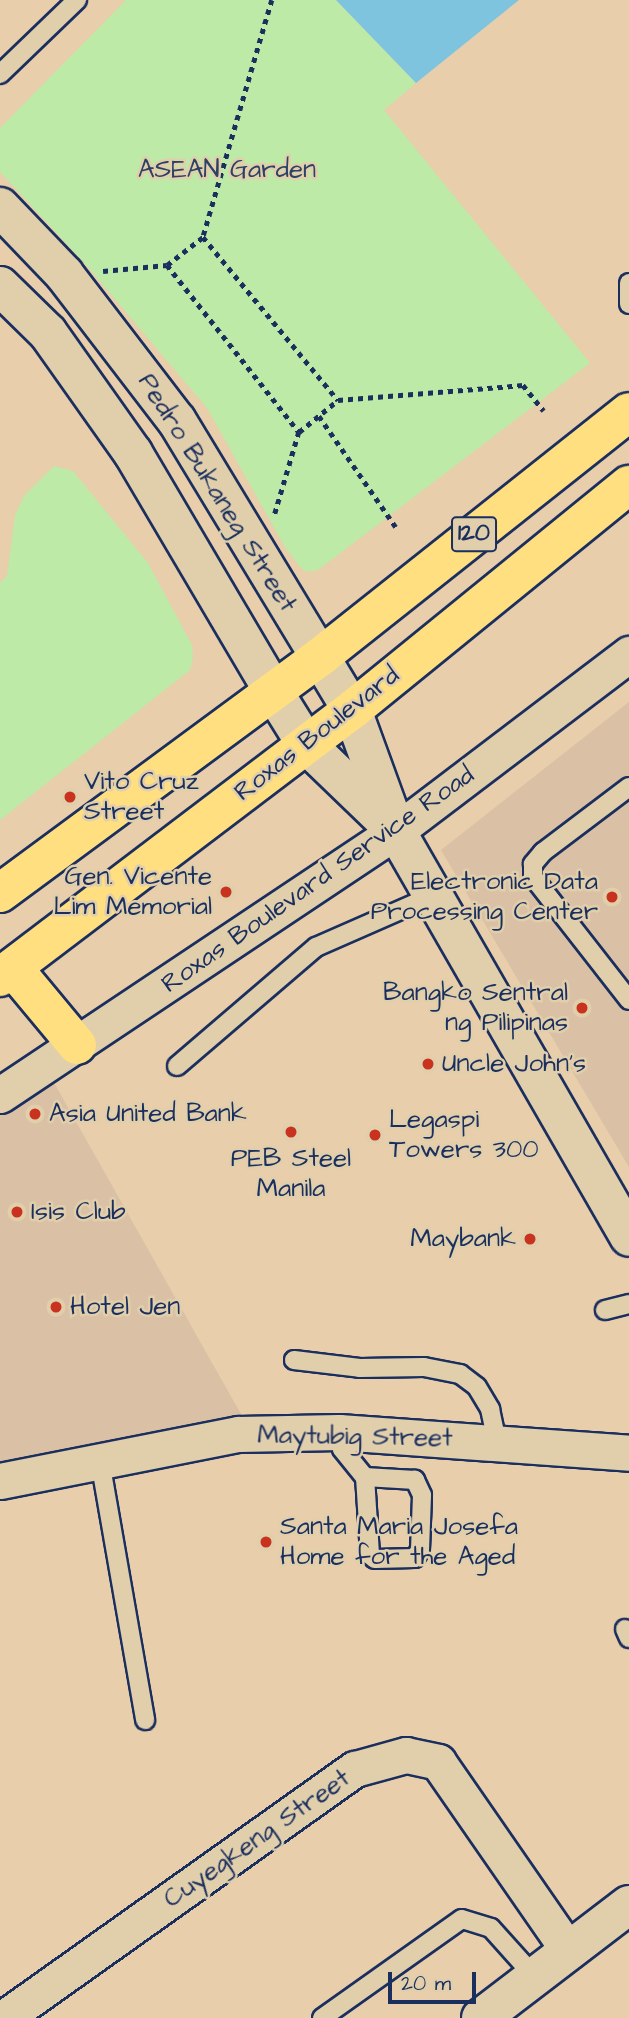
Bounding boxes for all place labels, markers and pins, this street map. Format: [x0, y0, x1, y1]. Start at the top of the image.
place label: Vito Cruz Street [84, 766, 199, 828]
marker: Vito Cruz Street [62, 789, 78, 805]
place label: Gen. Vicente Lim Memorial [53, 861, 212, 922]
place label: Electronic Data Processing Center [371, 866, 598, 928]
marker: Gen. Vicente Lim Memorial [218, 884, 234, 900]
marker: Electronic Data Processing Center [604, 889, 620, 905]
place label: Bangko Sentral ng Pilipinas [383, 977, 568, 1038]
marker: Bangko Sentral ng Pilipinas [574, 1000, 590, 1016]
place label: Uncle John's [442, 1048, 586, 1080]
marker: Uncle John's [420, 1056, 436, 1072]
place label: Asia United Bank [49, 1098, 247, 1130]
place label: Legaspi Towers 300 [389, 1104, 539, 1166]
marker: Asia United Bank [27, 1106, 43, 1122]
marker: PEB Steel Manila [283, 1124, 299, 1140]
marker: Legaspi Towers 300 [367, 1127, 383, 1143]
place label: PEB Steel Manila [231, 1143, 351, 1204]
place label: Isis Club [31, 1196, 126, 1228]
marker: Isis Club [9, 1204, 25, 1220]
place label: Maybank [410, 1223, 516, 1255]
marker: Maybank [522, 1231, 538, 1247]
place label: Hotel Jen [70, 1291, 180, 1323]
marker: Hotel Jen [48, 1299, 64, 1315]
place label: Santa Maria Josefa Home for the Aged [280, 1511, 518, 1572]
marker: Santa Maria Josefa Home for the Aged [258, 1534, 274, 1550]

